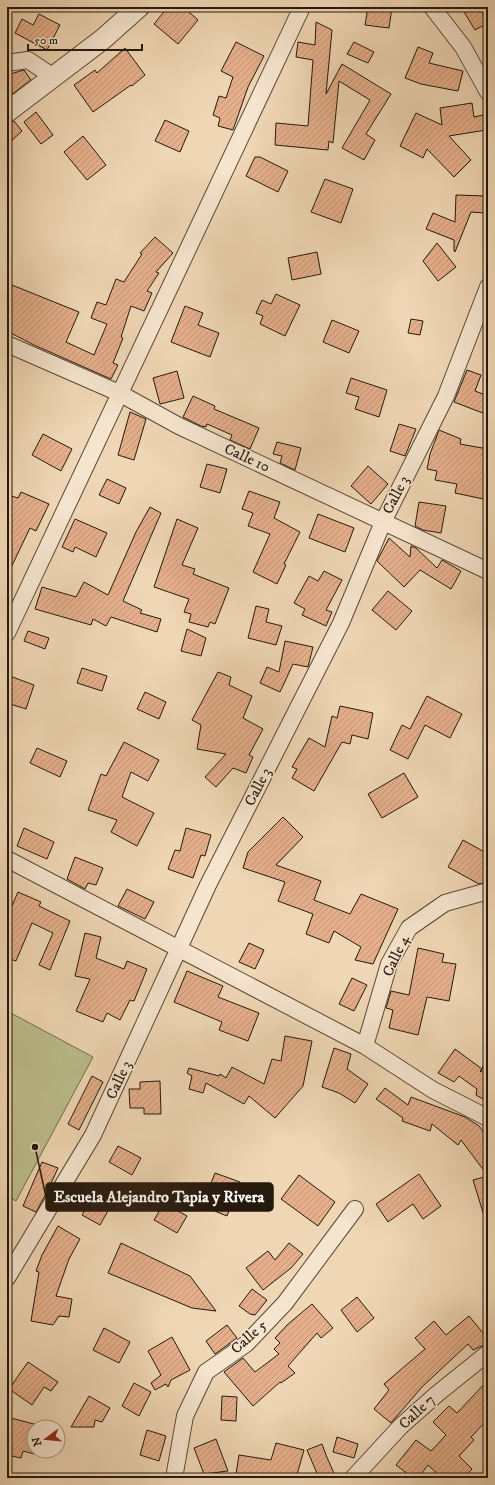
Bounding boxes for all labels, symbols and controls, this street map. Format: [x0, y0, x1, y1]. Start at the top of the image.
scale bar [28, 26, 142, 52]
text: 50 m [34, 33, 58, 48]
street label: Calle 10 [221, 439, 273, 477]
street label: Calle 3 [378, 473, 414, 517]
street label: Calle 3 [240, 765, 276, 809]
street label: Calle 4 [378, 932, 414, 980]
street label: Calle 3 [102, 1058, 136, 1102]
callout: Escuela Alejandro Tapia y Rivera [46, 1183, 273, 1211]
text: Escuela Alejandro Tapia y Rivera [54, 1187, 266, 1207]
street label: Calle 5 [227, 1315, 271, 1358]
street label: Calle 7 [395, 1390, 439, 1433]
north arrow [26, 1419, 66, 1459]
text: N [29, 1435, 45, 1448]

